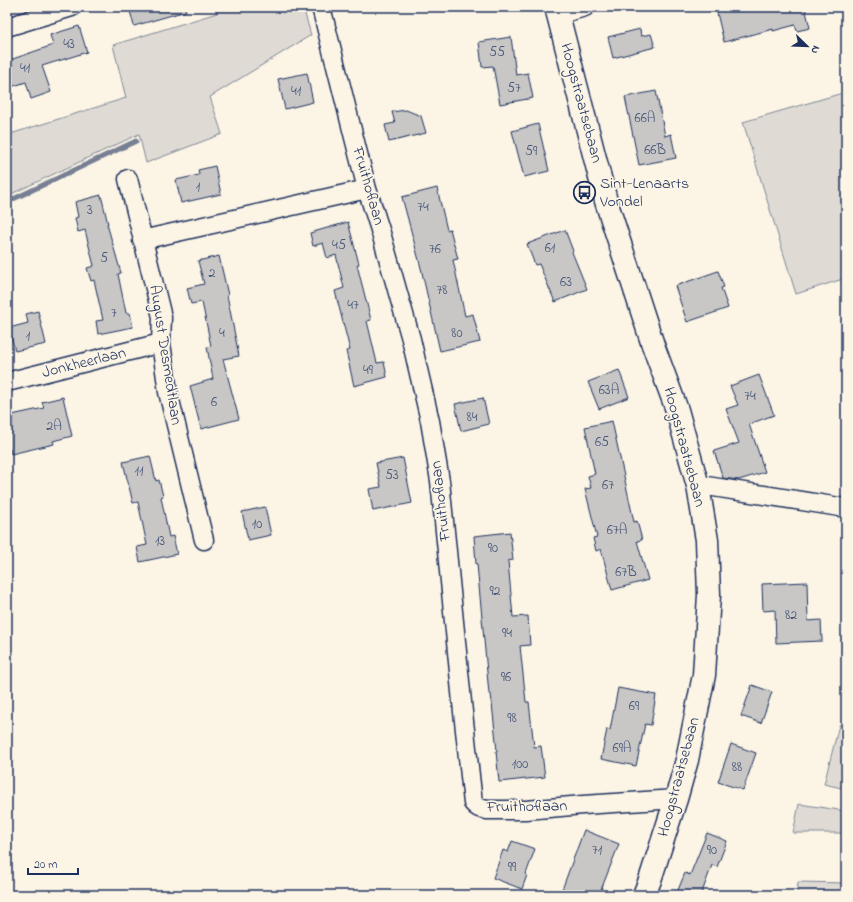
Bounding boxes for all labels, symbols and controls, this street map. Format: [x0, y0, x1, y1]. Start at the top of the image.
north arrow [787, 26, 827, 66]
house number: 43 [63, 34, 75, 55]
street label: Hoogstraatsebaan [553, 40, 609, 166]
house number: 55 [489, 42, 505, 63]
text: N [806, 43, 824, 56]
house number: 41 [20, 58, 31, 79]
house number: 57 [507, 78, 521, 99]
house number: 41 [291, 81, 302, 102]
house number: 66A [635, 108, 655, 129]
house number: 66B [644, 140, 666, 161]
house number: 59 [525, 141, 538, 162]
street label: Fruithoflaan [345, 143, 391, 228]
place label: Sint-Lenaarts Vondel [599, 172, 689, 214]
house number: 1 [196, 177, 201, 198]
bus stop icon: Sint-Lenaarts Vondel [571, 180, 597, 206]
house number: 74 [417, 197, 429, 218]
house number: 3 [87, 200, 93, 221]
house number: 45 [332, 235, 346, 256]
house number: 61 [545, 238, 556, 259]
house number: 76 [429, 239, 441, 260]
house number: 5 [100, 248, 108, 269]
house number: 2 [209, 263, 216, 284]
house number: 63 [560, 272, 572, 293]
house number: 78 [436, 280, 448, 301]
street label: August Desmedtlaan [142, 283, 188, 427]
house number: 47 [347, 295, 359, 316]
house number: 7 [111, 303, 117, 324]
house number: 4 [219, 323, 225, 344]
house number: 80 [451, 323, 463, 344]
house number: 1 [26, 326, 31, 347]
street label: Jonkheerlaan [39, 341, 129, 385]
house number: 49 [363, 360, 374, 381]
house number: 63A [599, 380, 619, 401]
street label: Hoogstraatsebaan [656, 384, 712, 510]
house number: 74 [744, 386, 756, 407]
house number: 6 [211, 392, 217, 413]
house number: 84 [466, 407, 478, 428]
house number: 2A [46, 416, 62, 437]
house number: 65 [595, 432, 609, 453]
street label: Fruithoflaan [424, 459, 458, 543]
house number: 11 [135, 461, 144, 482]
house number: 53 [385, 465, 399, 486]
house number: 67 [602, 475, 614, 496]
house number: 10 [252, 514, 262, 535]
house number: 67A [607, 520, 627, 541]
house number: 13 [155, 531, 165, 552]
house number: 90 [488, 538, 498, 559]
house number: 67B [615, 562, 637, 583]
house number: 92 [489, 581, 501, 602]
house number: 82 [785, 605, 797, 626]
house number: 94 [502, 623, 512, 644]
house number: 96 [501, 667, 511, 688]
house number: 69 [629, 696, 640, 717]
house number: 98 [507, 708, 517, 729]
street label: Hoogstraatsebaan [651, 714, 707, 840]
house number: 69A [613, 738, 632, 759]
house number: 100 [512, 754, 528, 775]
house number: 88 [732, 757, 742, 778]
street label: Fruithoflaan [486, 794, 568, 820]
house number: 71 [592, 840, 603, 861]
house number: 90 [707, 840, 717, 861]
scale bar [28, 850, 78, 876]
text: 20 m [34, 856, 57, 874]
house number: 99 [508, 857, 517, 878]

